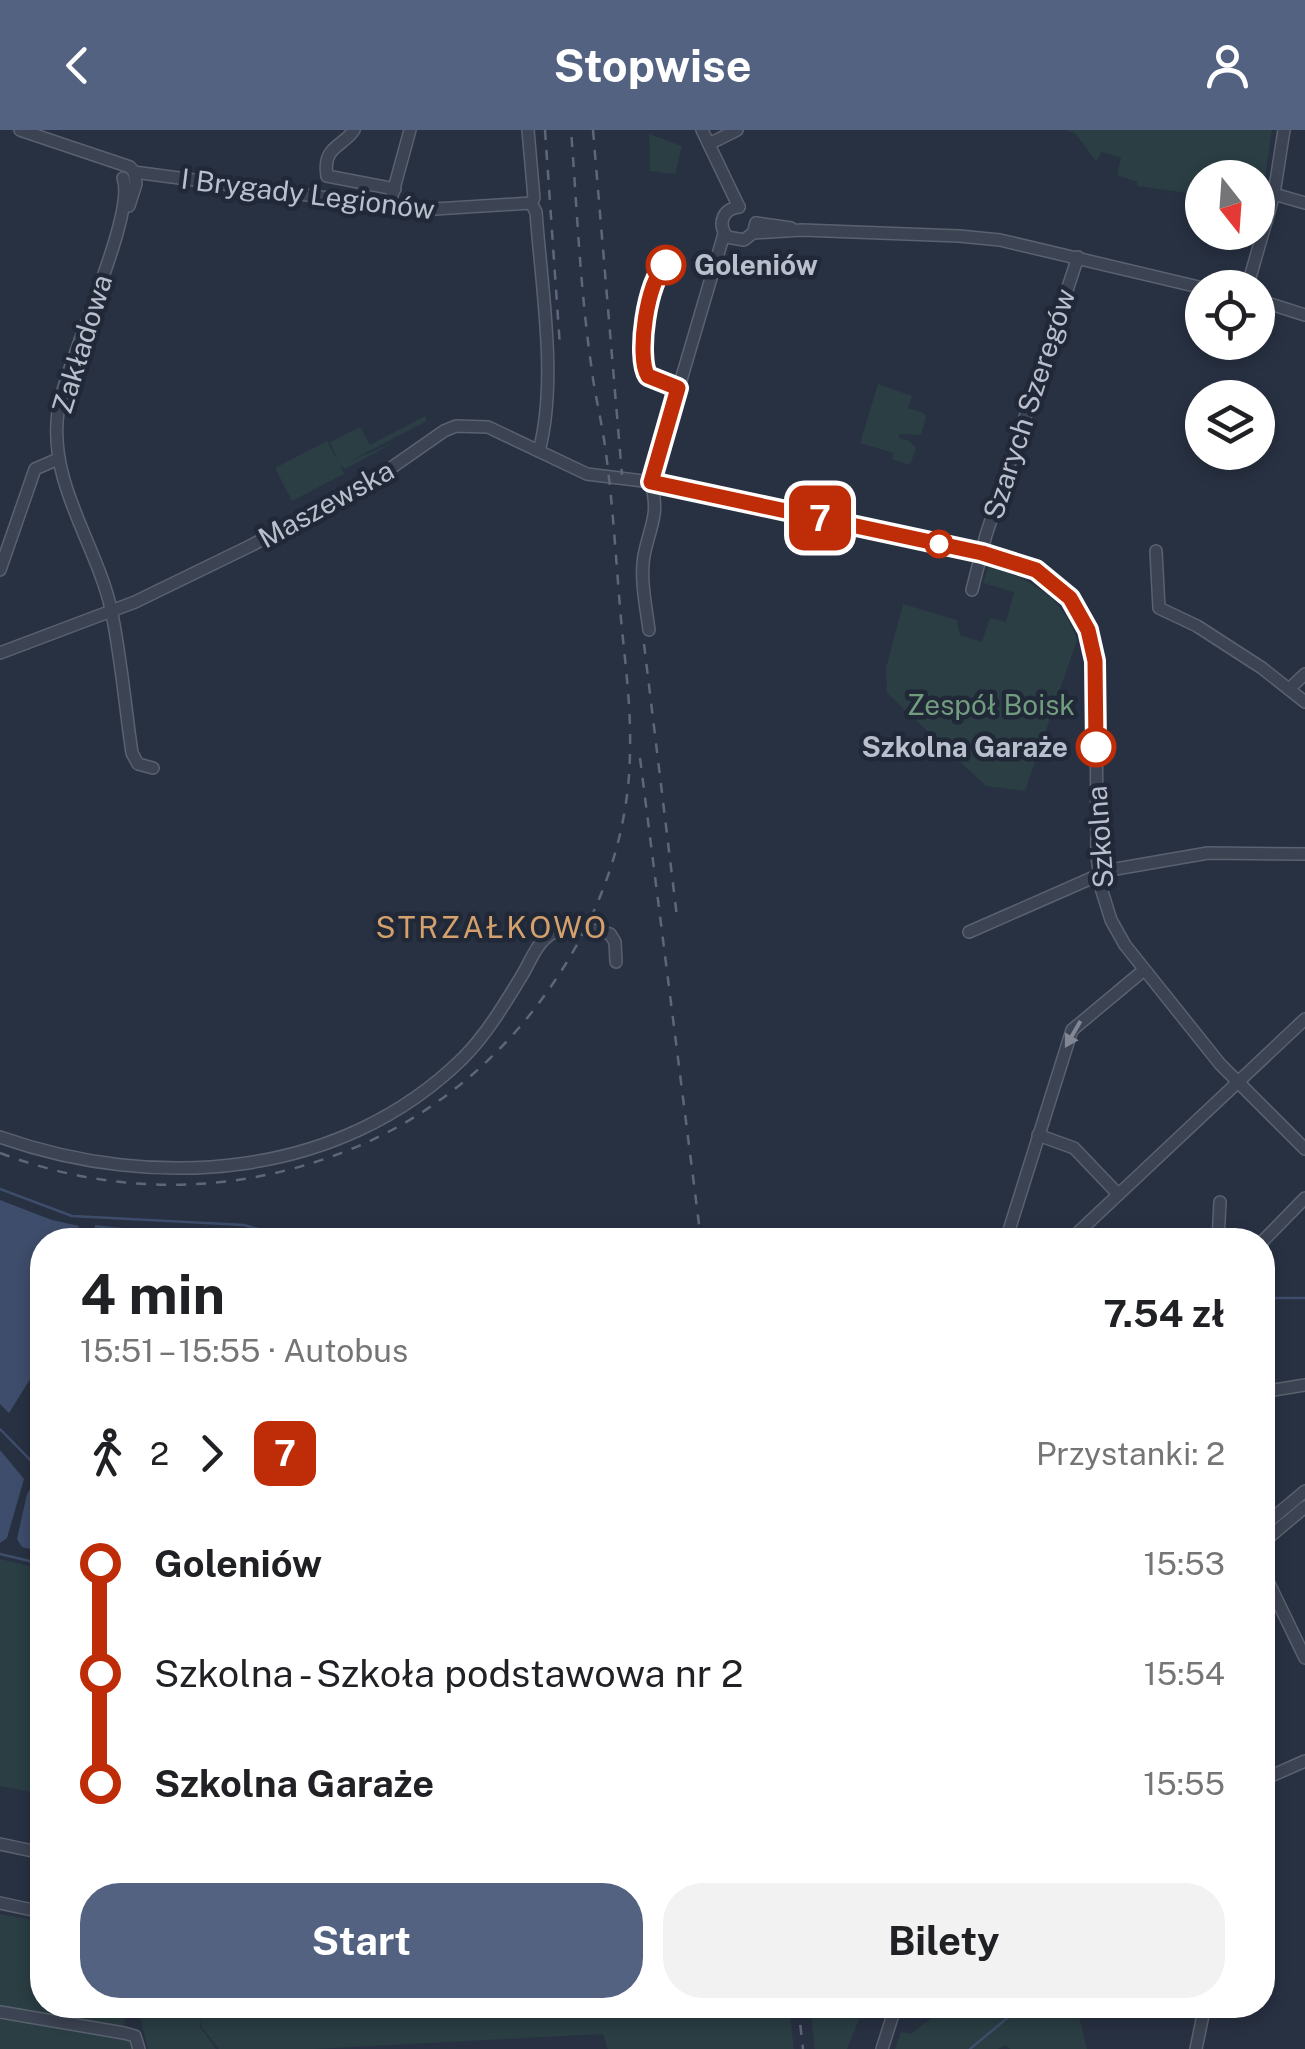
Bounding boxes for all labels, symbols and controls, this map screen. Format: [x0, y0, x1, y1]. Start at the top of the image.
icon: back [50, 38, 105, 93]
icon: person [1200, 38, 1255, 93]
text: Stopwise [553, 39, 752, 92]
north arrow [1185, 160, 1275, 250]
map controls [1185, 160, 1275, 470]
street label: I Brygady Legionów [179, 162, 437, 225]
marker: Goleniów [647, 246, 685, 284]
place label: Goleniów [694, 248, 818, 281]
street label: Zakładowa [45, 270, 118, 417]
button: locate [1185, 270, 1275, 360]
street label: Szarych Szeregów [976, 284, 1081, 523]
button: layers [1185, 380, 1275, 470]
street label: Maszewska [252, 453, 399, 554]
line badge: 7 [788, 486, 852, 550]
text: 7 [809, 498, 831, 539]
unlabelled marker [926, 531, 952, 557]
park label: Zespół Boisk [907, 688, 1075, 721]
marker: Szkolna Garaże [1077, 728, 1115, 766]
place label: Szkolna Garaże [862, 730, 1068, 763]
street label: Szkolna [1079, 785, 1120, 889]
district label: STRZAŁKOWO [376, 909, 608, 945]
one-way arrow [1065, 1020, 1083, 1048]
text: 4 min [80, 1262, 225, 1326]
text: 7.54 zł [1103, 1291, 1225, 1336]
text: 15:51 – 15:55 · Autobus [80, 1332, 408, 1369]
icon: walk [80, 1426, 135, 1481]
icon: forward [184, 1426, 239, 1481]
text: 7 [274, 1433, 296, 1474]
text: 2 [150, 1435, 169, 1472]
text: Przystanki: 2 [1036, 1435, 1225, 1472]
text: Goleniów [154, 1541, 322, 1586]
text: 15:53 [1144, 1545, 1225, 1582]
text: Szkolna - Szkoła podstawowa nr 2 [154, 1651, 744, 1696]
text: 15:54 [1144, 1655, 1225, 1692]
text: Szkolna Garaże [154, 1761, 434, 1806]
text: 15:55 [1143, 1765, 1225, 1802]
button: Start [80, 1883, 643, 1998]
button: Bilety [663, 1883, 1225, 1998]

